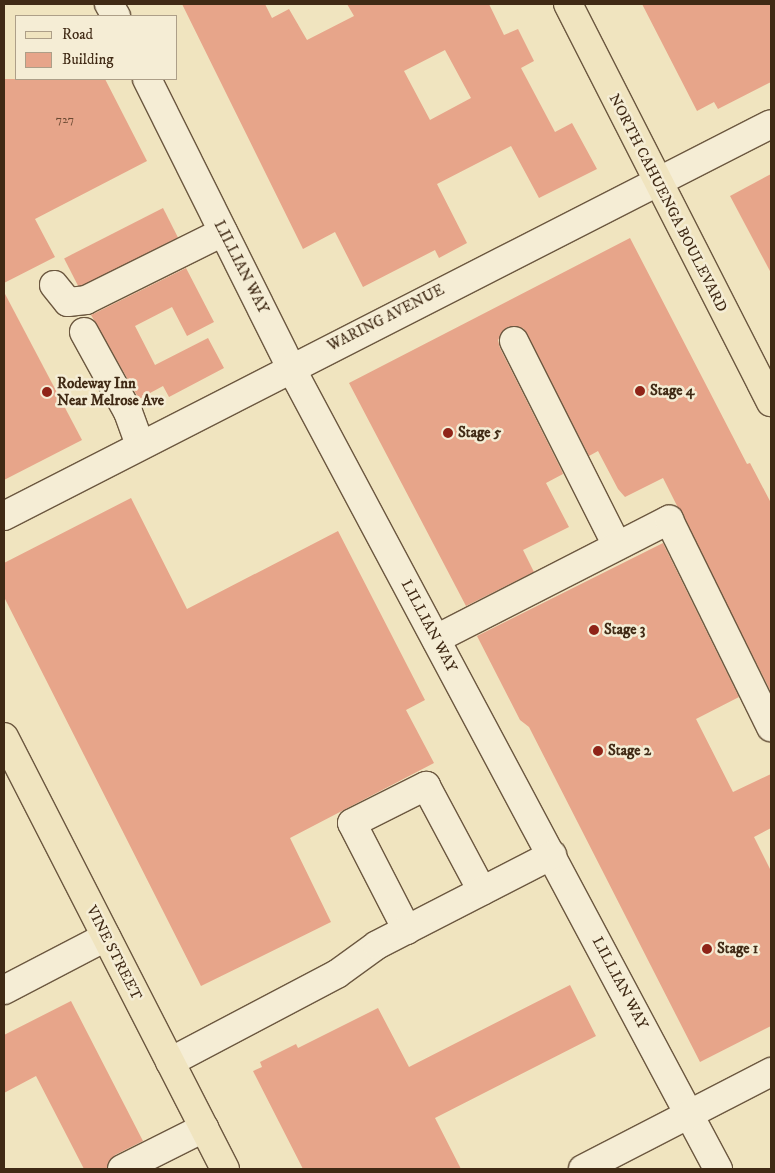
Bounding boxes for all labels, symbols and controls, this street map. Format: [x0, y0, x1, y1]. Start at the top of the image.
legend [15, 15, 178, 80]
text: Road [62, 25, 93, 44]
text: Building [62, 50, 114, 69]
street label: NORTH CAHUENGA BOULEVARD [605, 91, 731, 315]
house number: 727 [56, 113, 74, 127]
street label: LILLIAN WAY [210, 218, 272, 316]
street label: WARING AVENUE [325, 281, 447, 355]
place label: Rodeway Inn Near Melrose Ave [57, 374, 164, 409]
place label: Stage 4 [650, 382, 694, 400]
marker: Stage 4 [634, 385, 646, 397]
marker: Rodeway Inn Near Melrose Ave [41, 386, 53, 398]
place label: Stage 5 [458, 424, 501, 442]
marker: Stage 5 [442, 427, 454, 439]
street label: LILLIAN WAY [397, 577, 461, 675]
place label: Stage 3 [604, 621, 645, 639]
marker: Stage 3 [588, 624, 600, 636]
place label: Stage 2 [608, 742, 651, 760]
marker: Stage 2 [592, 745, 604, 757]
street label: VINE STREET [82, 903, 146, 1003]
street label: LILLIAN WAY [588, 934, 652, 1032]
place label: Stage 1 [717, 940, 758, 958]
marker: Stage 1 [701, 943, 713, 955]

